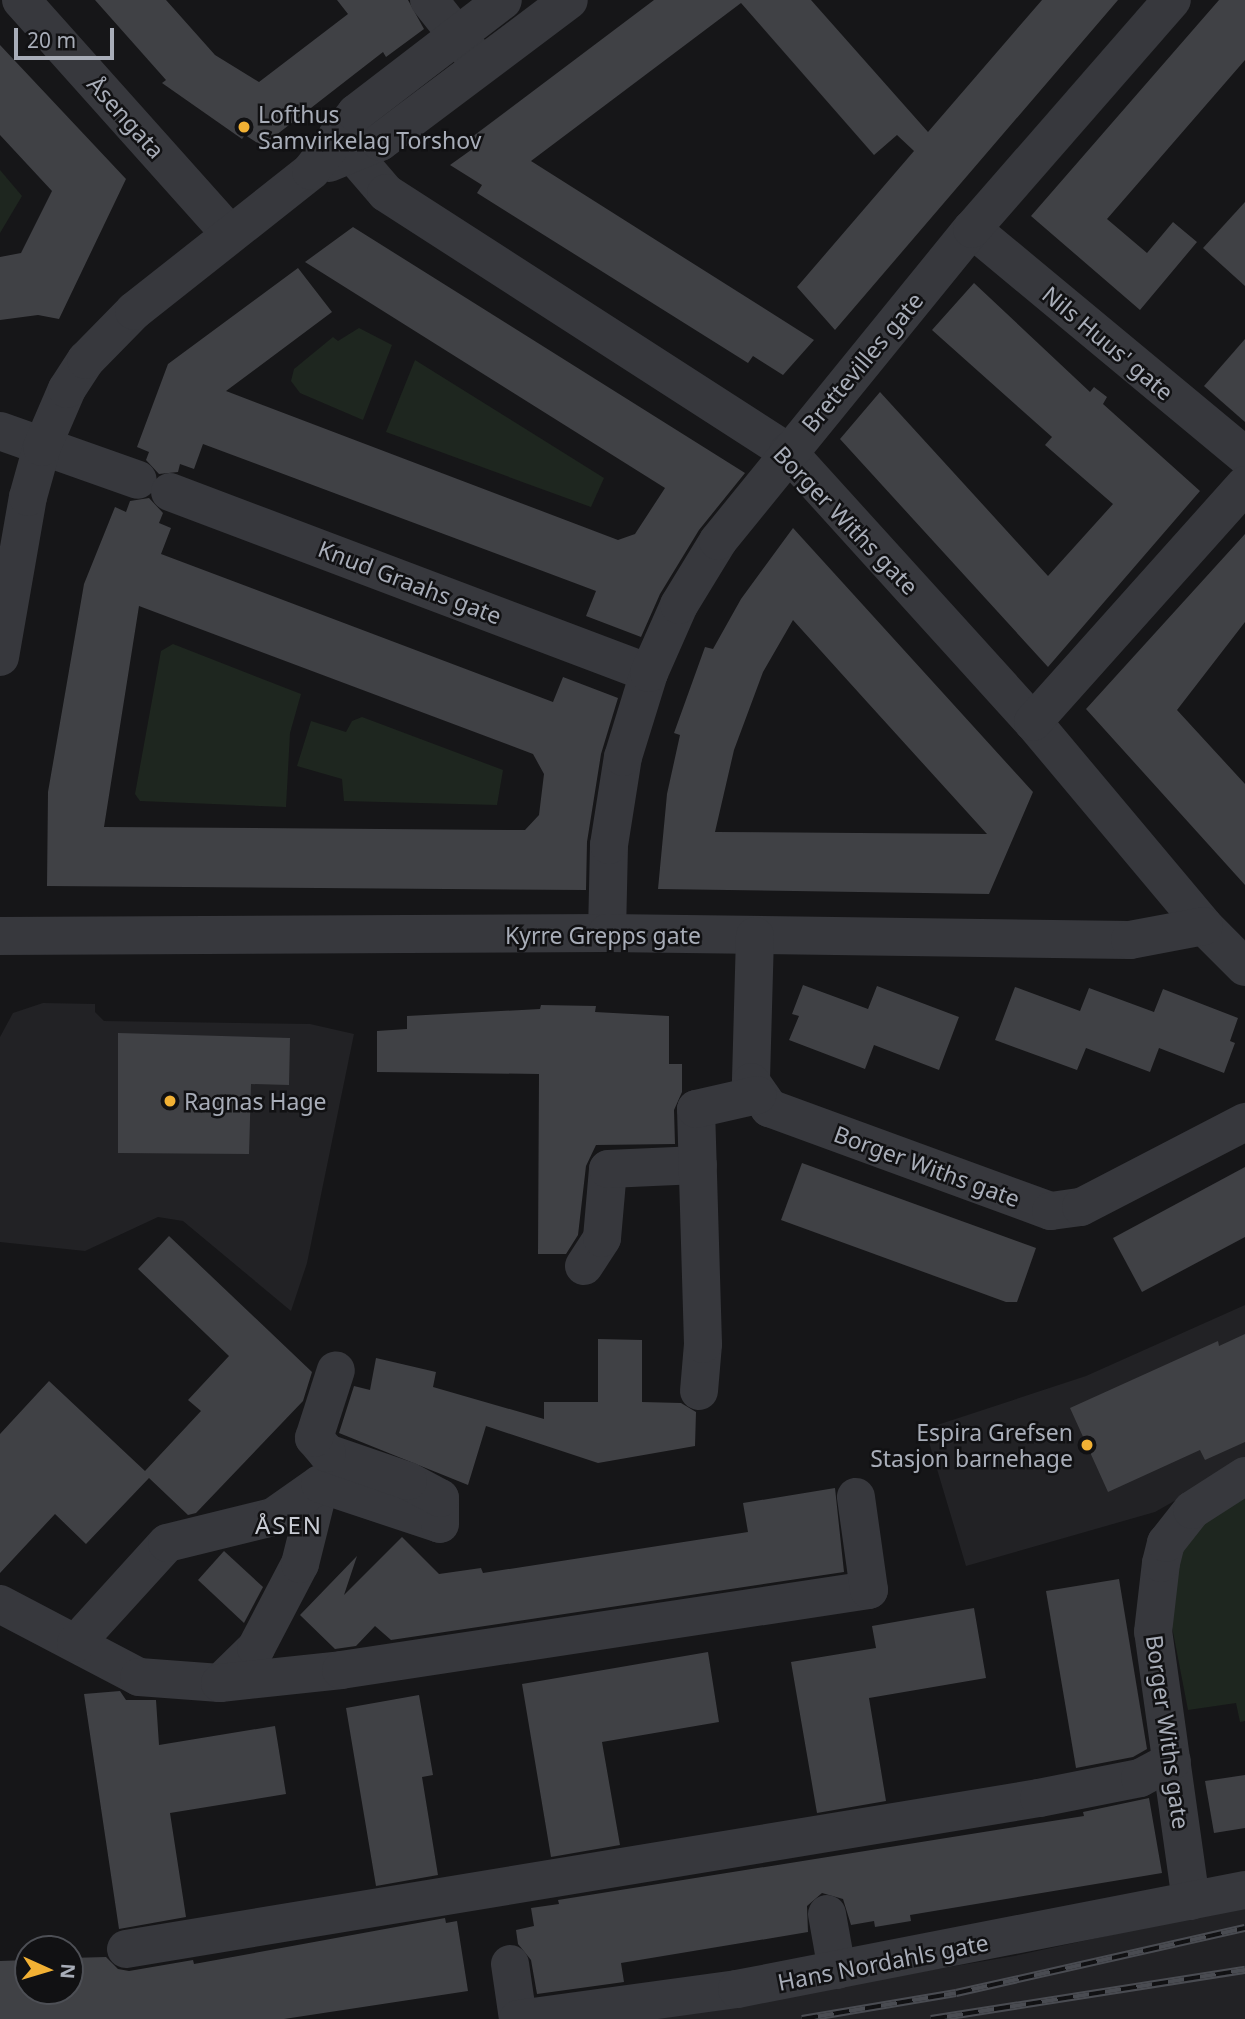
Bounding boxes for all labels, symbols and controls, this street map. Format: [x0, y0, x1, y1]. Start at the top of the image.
scale bar [18, 14, 117, 58]
text: 20 m [27, 26, 76, 54]
street label: Åsengata [82, 70, 170, 164]
place label: Lofthus Samvirkelag Torshov [258, 100, 481, 154]
marker: Lofthus Samvirkelag Torshov [236, 119, 252, 135]
street label: Nils Huus' gate [1037, 280, 1179, 406]
street label: Brettevilles gate [796, 287, 928, 437]
street label: Borger Withs gate [768, 440, 924, 600]
street label: Knud Graahs gate [315, 534, 505, 630]
street label: Kyrre Grepps gate [505, 921, 701, 949]
place label: Ragnas Hage [184, 1087, 327, 1115]
marker: Ragnas Hage [162, 1093, 178, 1109]
street label: Borger Withs gate [830, 1120, 1024, 1212]
place label: Espira Grefsen Stasjon barnehage [870, 1418, 1073, 1472]
marker: Espira Grefsen Stasjon barnehage [1079, 1437, 1095, 1453]
district label: ÅSEN [255, 1511, 323, 1539]
street label: Borger Withs gate [1141, 1633, 1195, 1831]
street label: Hans Nordahls gate [775, 1928, 991, 1996]
north arrow [14, 1935, 84, 2005]
text: N [54, 1963, 81, 1980]

